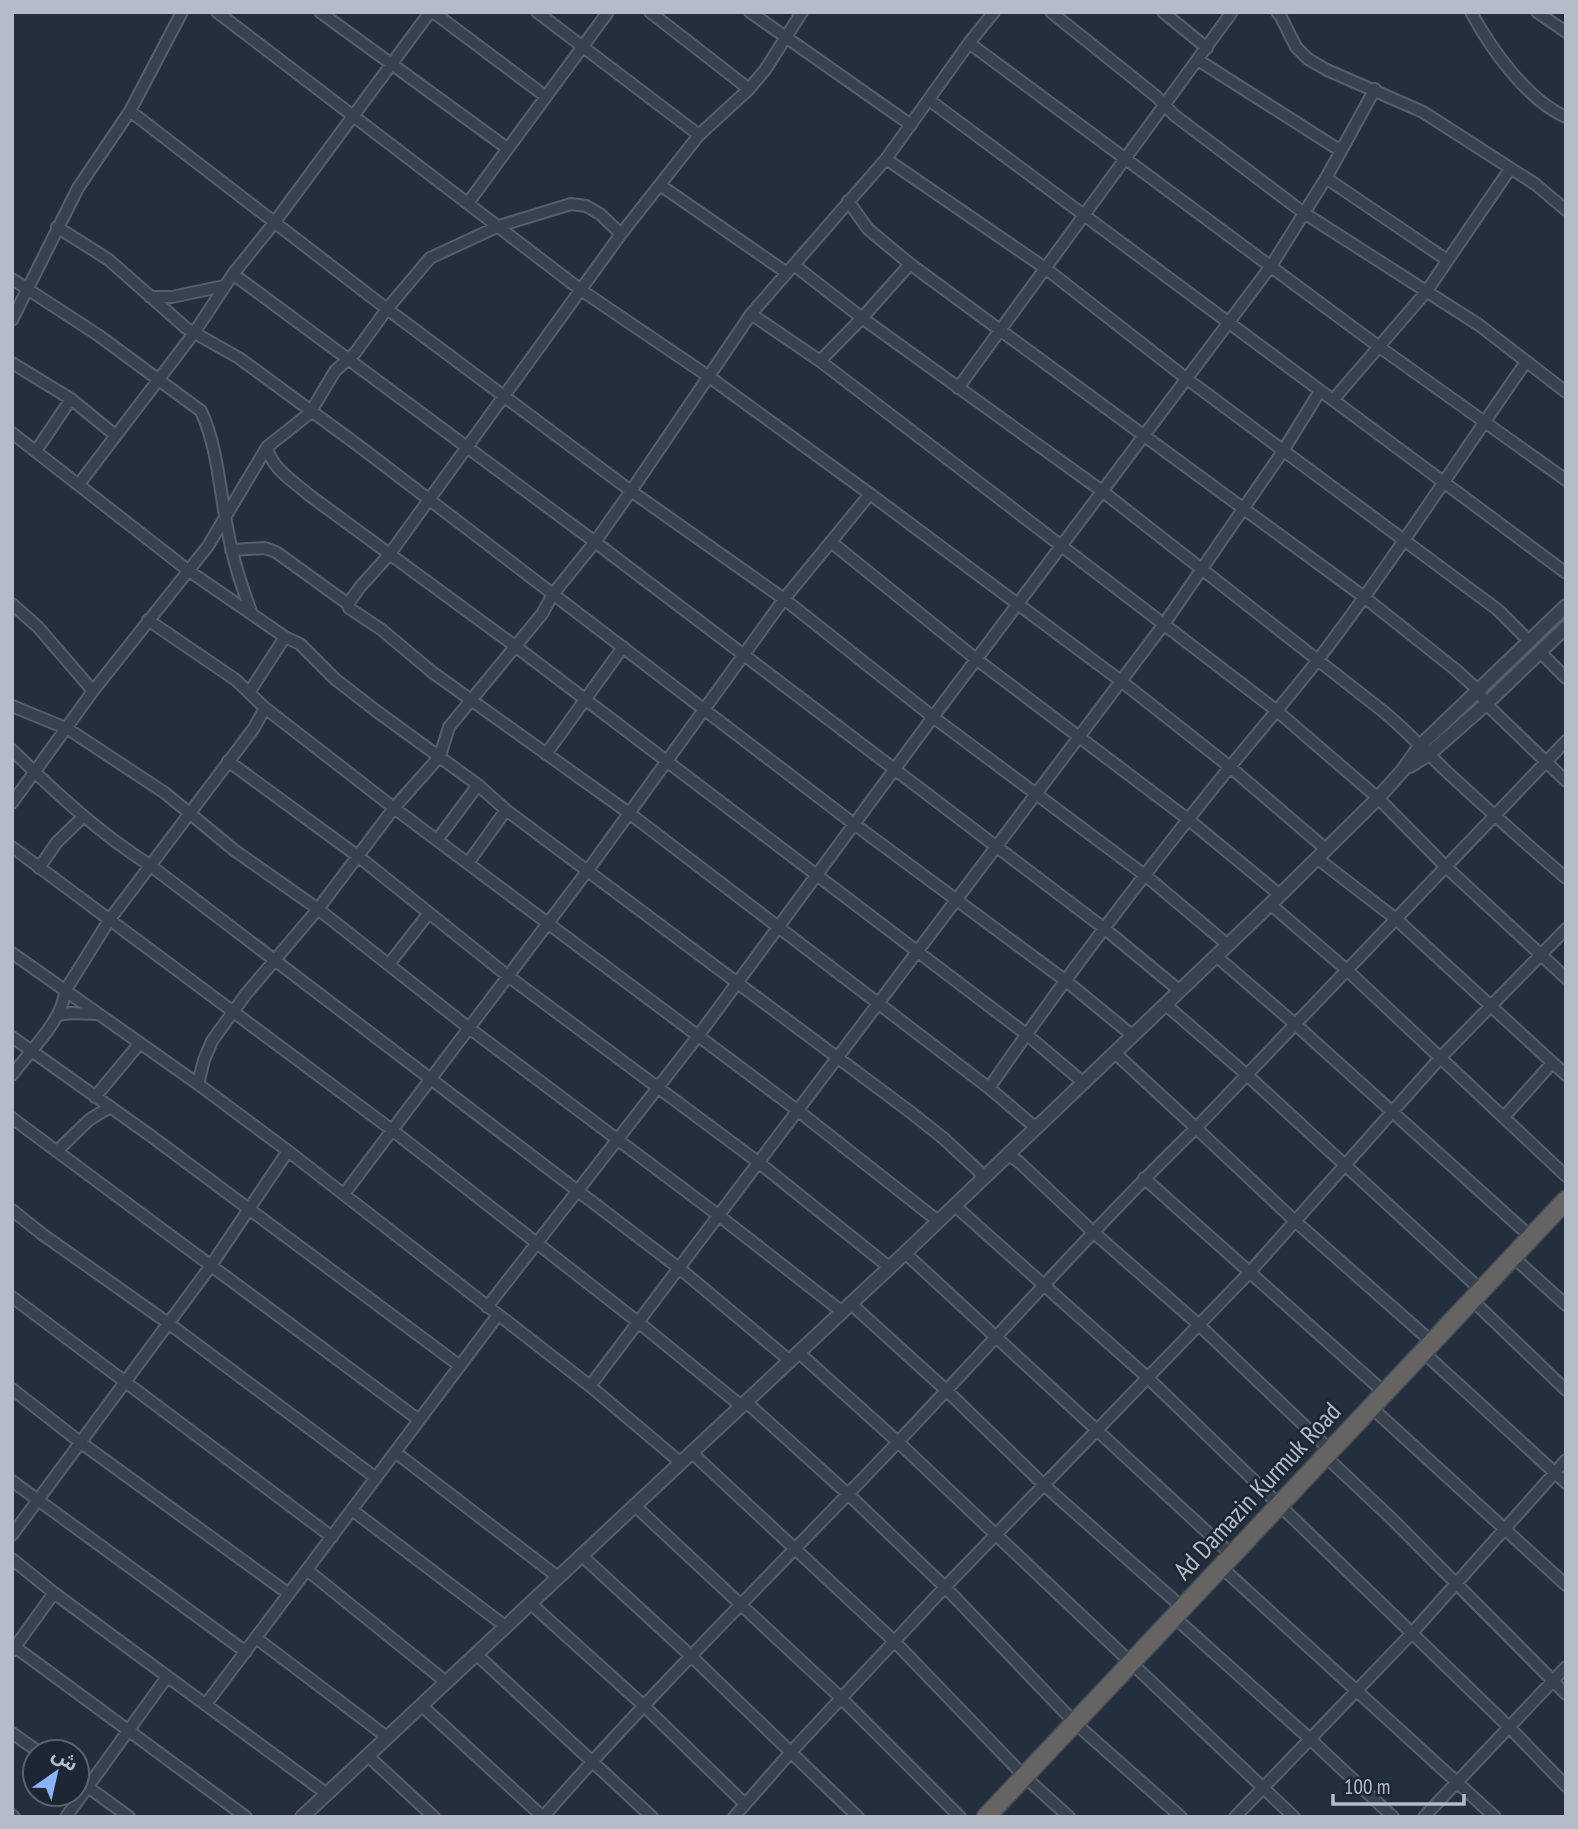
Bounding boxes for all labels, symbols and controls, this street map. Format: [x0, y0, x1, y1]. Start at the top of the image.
street label: Ad Damazin Kurmuk Road [1166, 1395, 1347, 1586]
north arrow [21, 1738, 91, 1808]
text: ش [48, 1742, 83, 1776]
scale bar [1333, 1762, 1464, 1806]
text: 100 m [1344, 1773, 1390, 1800]

